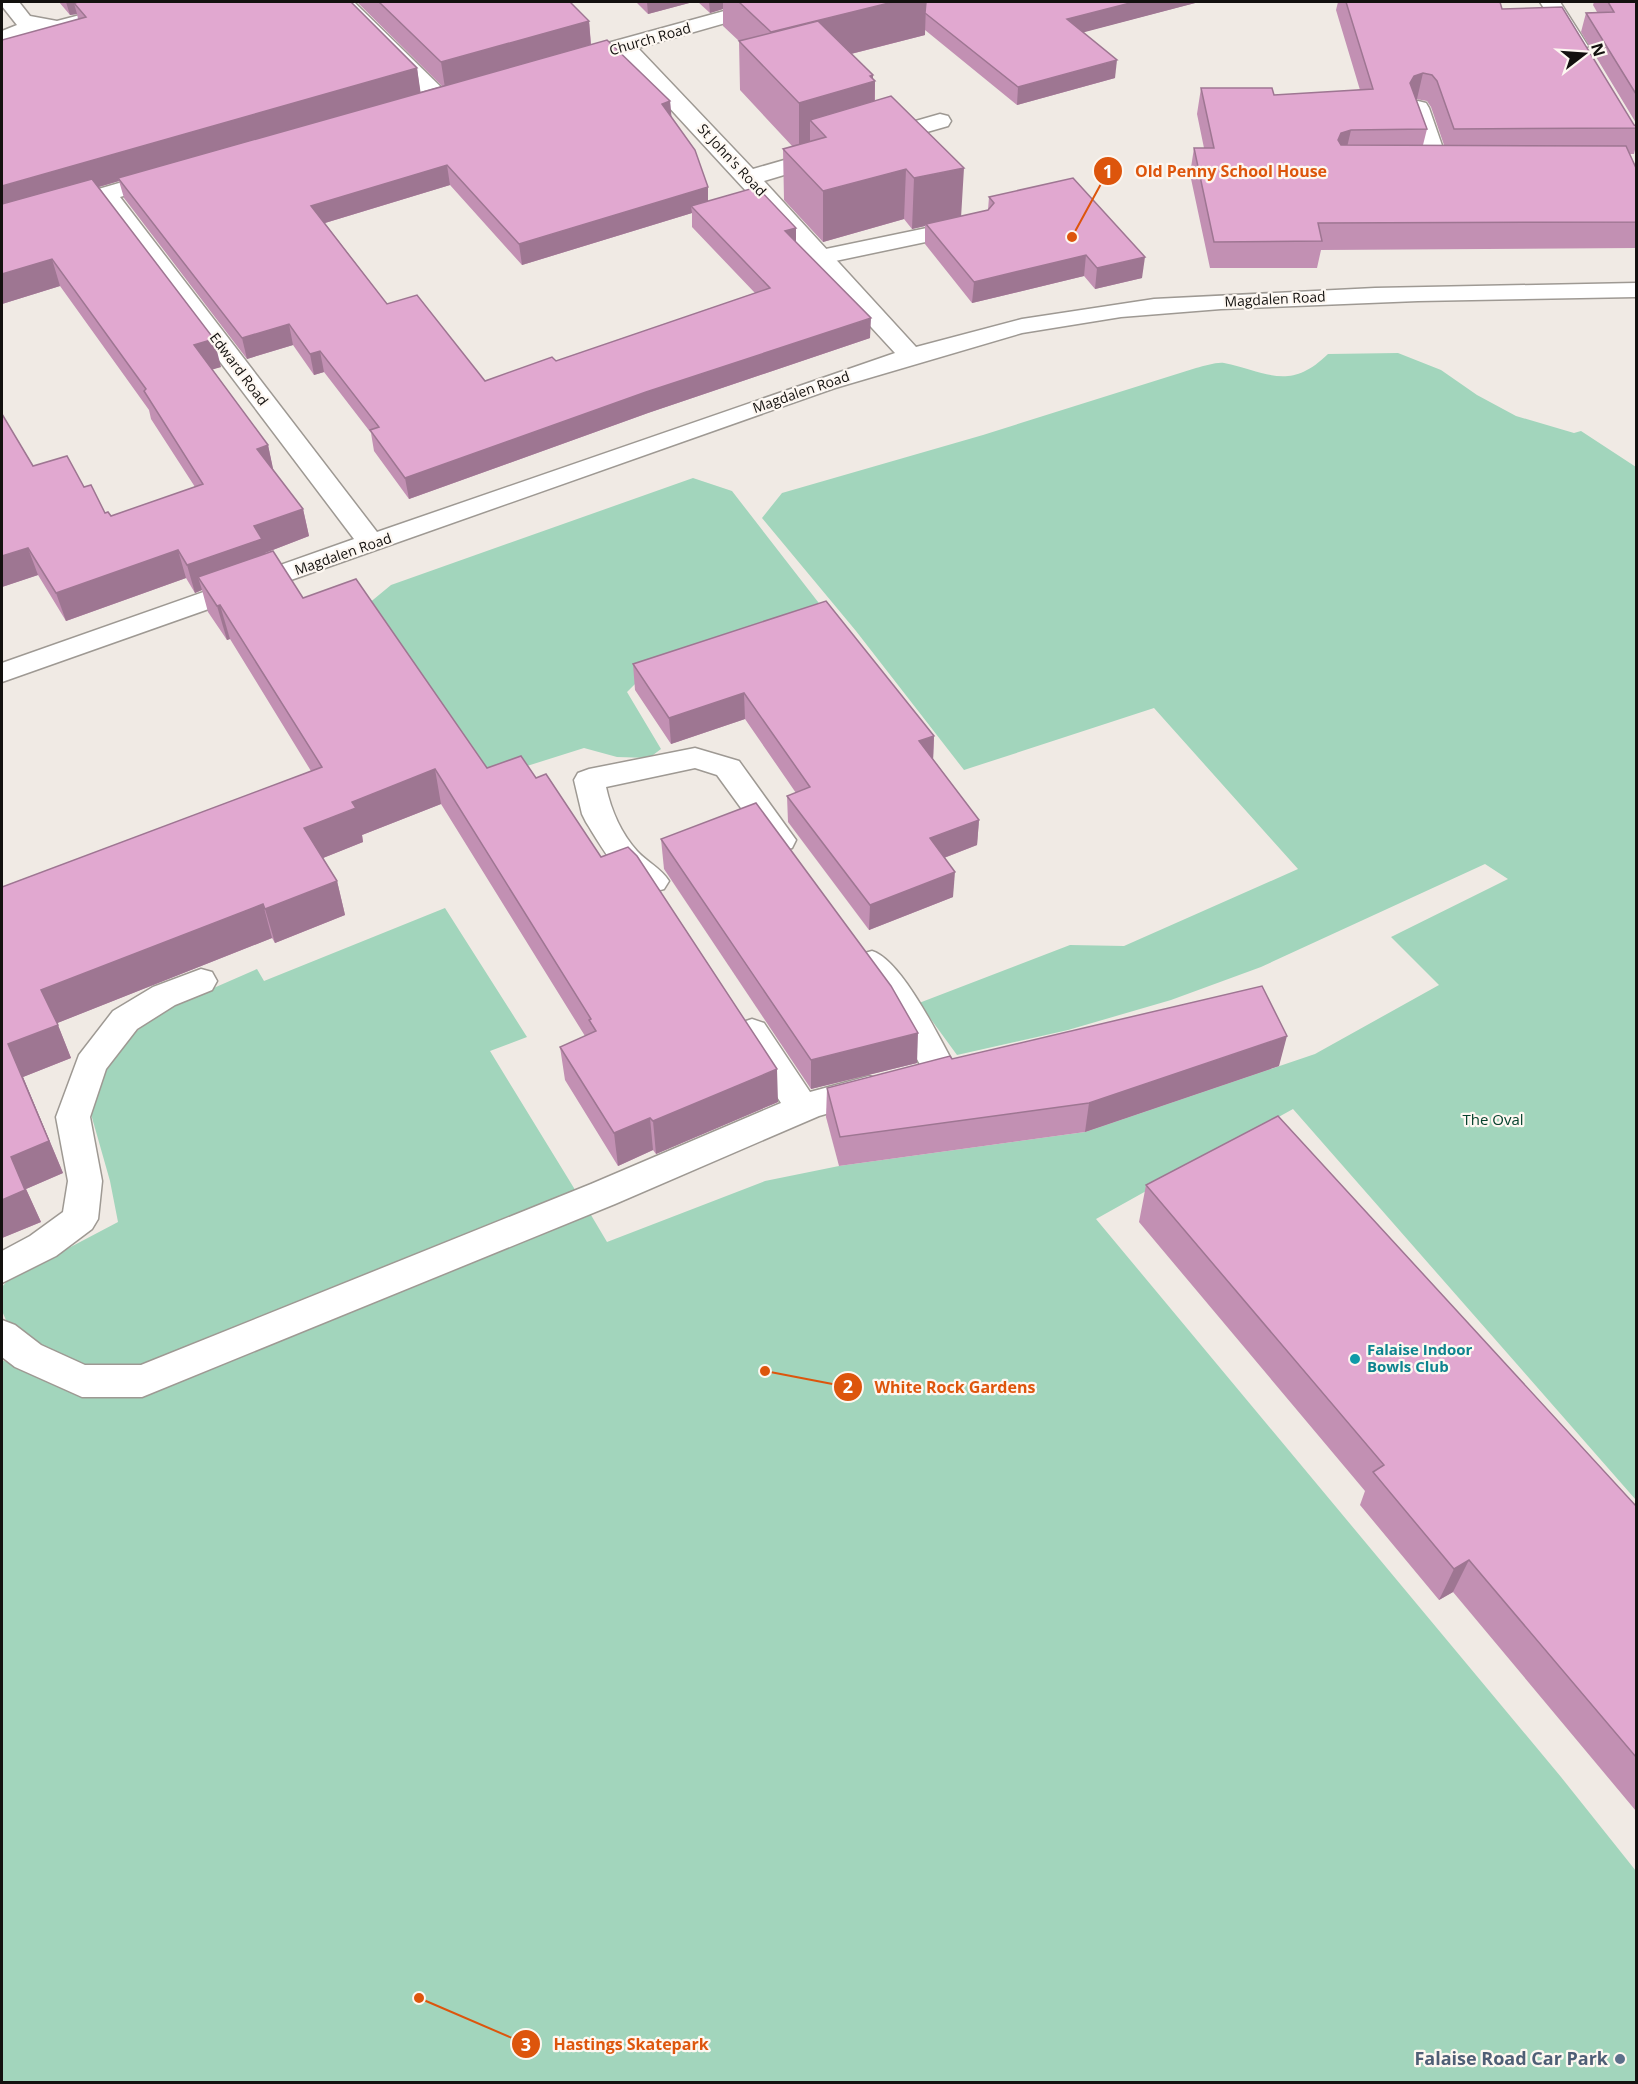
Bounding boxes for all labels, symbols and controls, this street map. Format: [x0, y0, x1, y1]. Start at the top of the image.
street label: Church Road [607, 18, 693, 59]
north arrow [1554, 24, 1614, 84]
text: N [1586, 40, 1611, 59]
street label: St John's Road [694, 119, 771, 200]
callout: Old Penny School House [1093, 154, 1339, 188]
text: 1 [1103, 159, 1113, 183]
text: Old Penny School House [1135, 160, 1327, 182]
street label: Magdalen Road [1224, 286, 1326, 311]
street label: Edward Road [206, 329, 273, 409]
street label: Magdalen Road [750, 366, 852, 417]
street label: Magdalen Road [292, 528, 394, 579]
park label: The Oval [1462, 1109, 1524, 1129]
place label: Falaise Indoor Bowls Club [1367, 1339, 1473, 1376]
marker: Falaise Indoor Bowls Club [1348, 1352, 1362, 1366]
callout: White Rock Gardens [833, 1370, 1048, 1404]
text: 2 [843, 1374, 853, 1398]
text: White Rock Gardens [875, 1376, 1035, 1398]
callout: Hastings Skatepark [511, 2027, 720, 2061]
text: 3 [521, 2032, 531, 2056]
text: Hastings Skatepark [553, 2033, 709, 2055]
place label: Falaise Road Car Park [1414, 2046, 1609, 2070]
marker: Falaise Road Car Park [1613, 2052, 1627, 2066]

